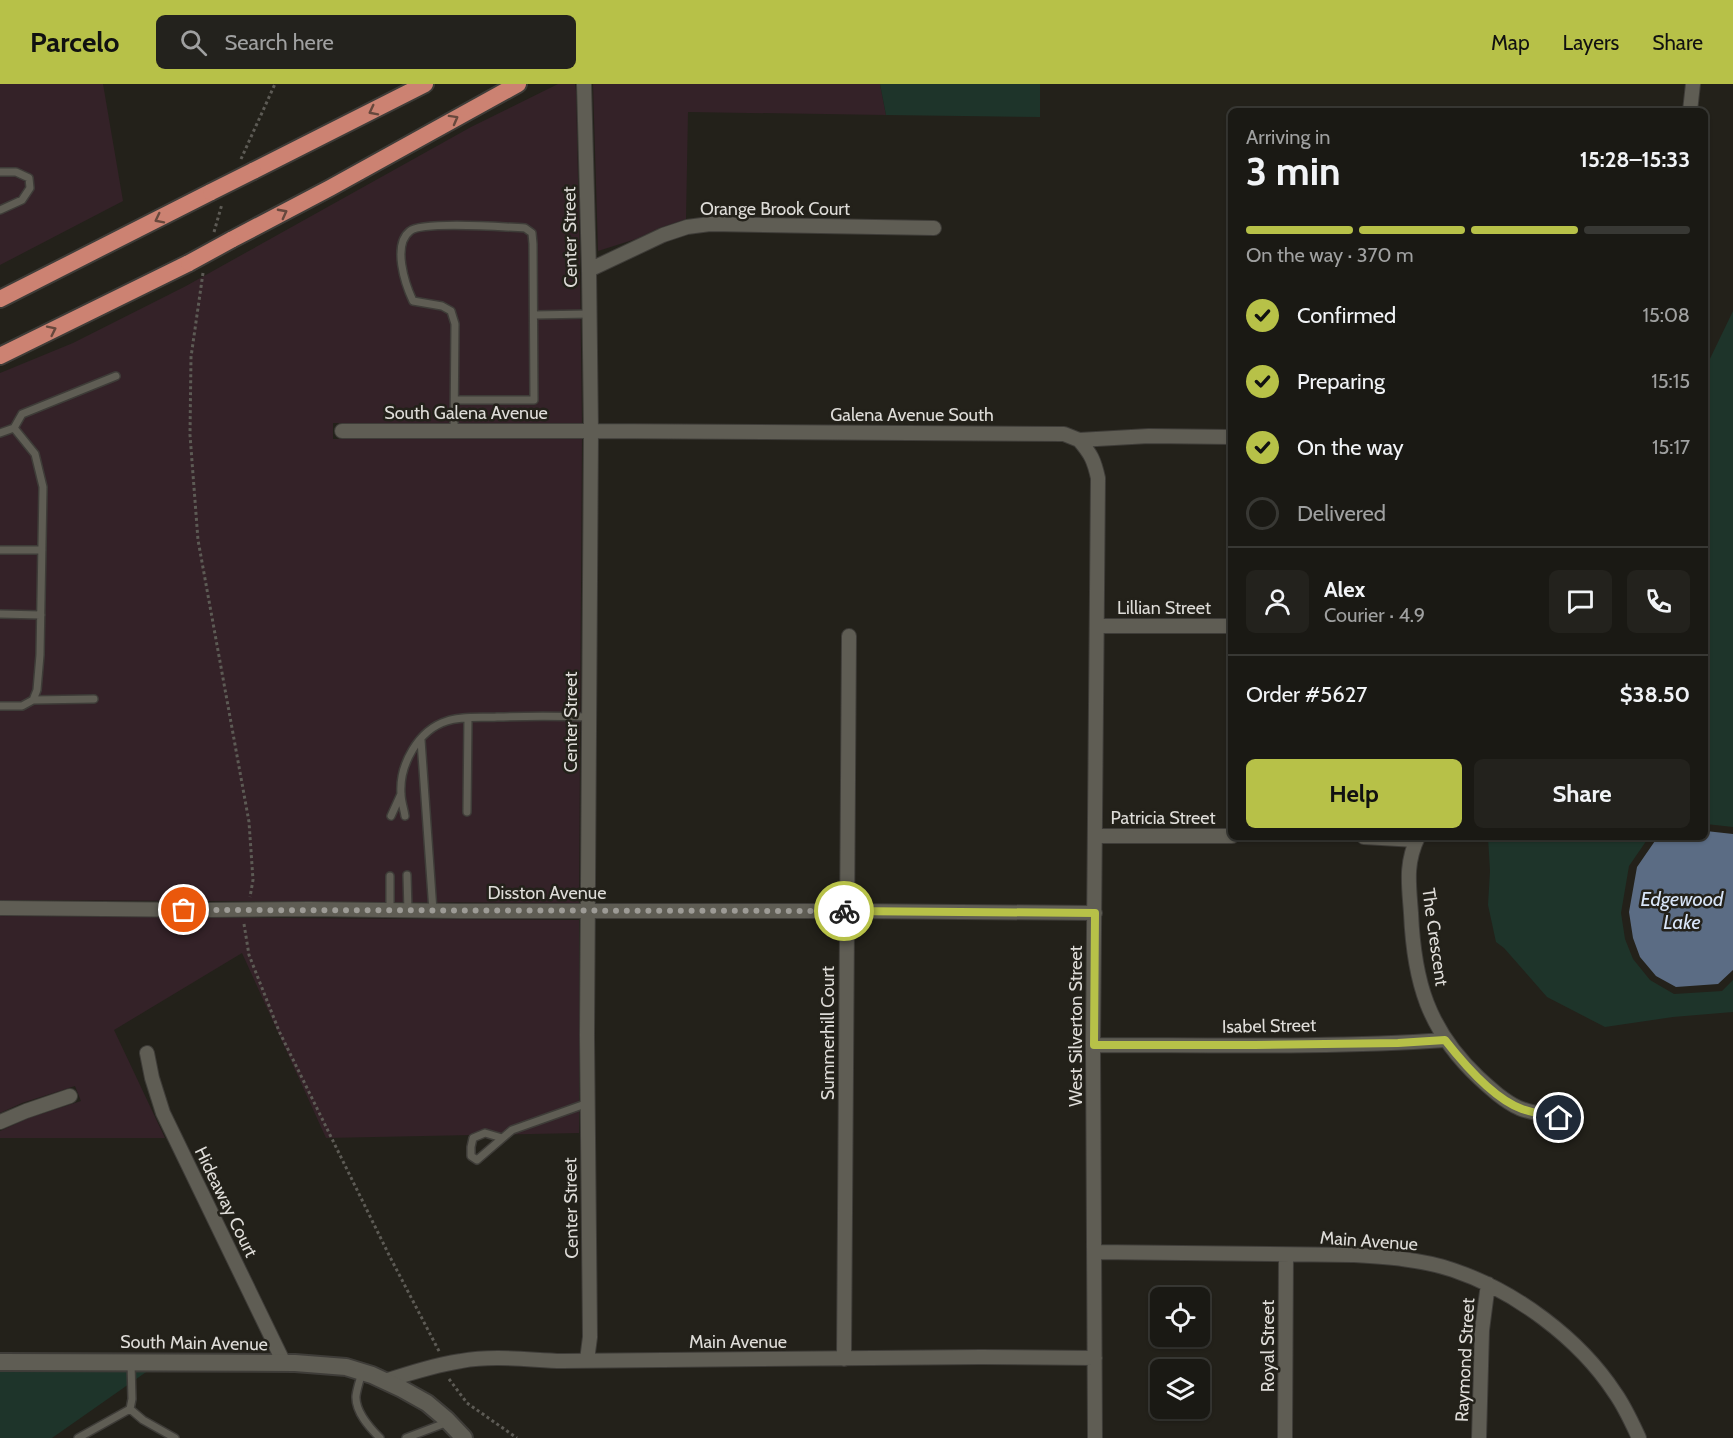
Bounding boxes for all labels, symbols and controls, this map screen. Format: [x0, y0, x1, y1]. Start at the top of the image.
search box [156, 15, 576, 69]
text: Parcelo [30, 25, 120, 59]
icon: search [177, 26, 210, 59]
text: Search here [225, 29, 334, 56]
text: Map [1491, 30, 1530, 55]
text: Layers [1563, 30, 1619, 55]
text: Share [1652, 30, 1703, 55]
one-way arrow [369, 103, 380, 115]
one-way arrow [448, 115, 458, 126]
text: Arriving in [1246, 125, 1330, 149]
text: 15:28–15:33 [1580, 146, 1690, 173]
text: 3 min [1246, 147, 1341, 195]
street label: Center Street [558, 186, 582, 288]
street label: Orange Brook Court [700, 198, 850, 220]
one-way arrow [277, 209, 287, 220]
one-way arrow [155, 212, 165, 223]
text: On the way · 370 m [1246, 243, 1413, 267]
icon: check [1246, 299, 1279, 332]
text: Confirmed [1297, 302, 1396, 329]
text: 15:08 [1642, 303, 1690, 327]
one-way arrow [46, 326, 57, 337]
icon: check [1246, 365, 1279, 398]
text: Preparing [1297, 368, 1385, 395]
text: 15:15 [1651, 369, 1690, 393]
street label: South Galena Avenue [384, 402, 548, 424]
street label: Galena Avenue South [830, 404, 994, 426]
icon: check [1246, 431, 1279, 464]
text: On the way [1297, 434, 1404, 461]
text: 15:17 [1652, 435, 1690, 459]
text: Delivered [1297, 500, 1386, 527]
button: person [1246, 570, 1309, 633]
button: chat [1549, 570, 1612, 633]
button: phone [1627, 570, 1690, 633]
text: Alex [1324, 576, 1365, 603]
street label: Lillian Street [1117, 597, 1211, 619]
text: Courier · 4.9 [1324, 603, 1425, 627]
street label: Center Street [560, 671, 582, 773]
text: Order #5627 [1246, 681, 1367, 708]
text: $38.50 [1620, 681, 1690, 708]
button: Help [1246, 759, 1462, 828]
button: Share [1474, 759, 1690, 828]
street label: Patricia Street [1110, 807, 1216, 829]
courier [814, 881, 874, 941]
street label: Disston Avenue [488, 882, 606, 904]
pin [158, 884, 209, 935]
street label: The Crescent [1417, 887, 1453, 987]
water label: Edgewood Lake [1641, 887, 1724, 934]
icon: bag [167, 893, 200, 926]
icon: bike [828, 895, 861, 928]
street label: West Silverton Street [1065, 945, 1087, 1107]
street label: Summerhill Court [817, 966, 839, 1100]
street label: Isabel Street [1222, 1014, 1316, 1038]
pin [1533, 1092, 1584, 1143]
icon: home [1542, 1101, 1575, 1134]
street label: Hideaway Court [190, 1143, 262, 1261]
street label: Center Street [559, 1157, 583, 1259]
street label: Main Avenue [1319, 1227, 1419, 1255]
map controls [1150, 1287, 1210, 1419]
button: locate [1150, 1287, 1210, 1347]
street label: Raymond Street [1451, 1297, 1479, 1423]
street label: Royal Street [1257, 1300, 1279, 1392]
street label: South Main Avenue [120, 1331, 268, 1355]
street label: Main Avenue [689, 1331, 787, 1353]
button: layers [1150, 1359, 1210, 1419]

